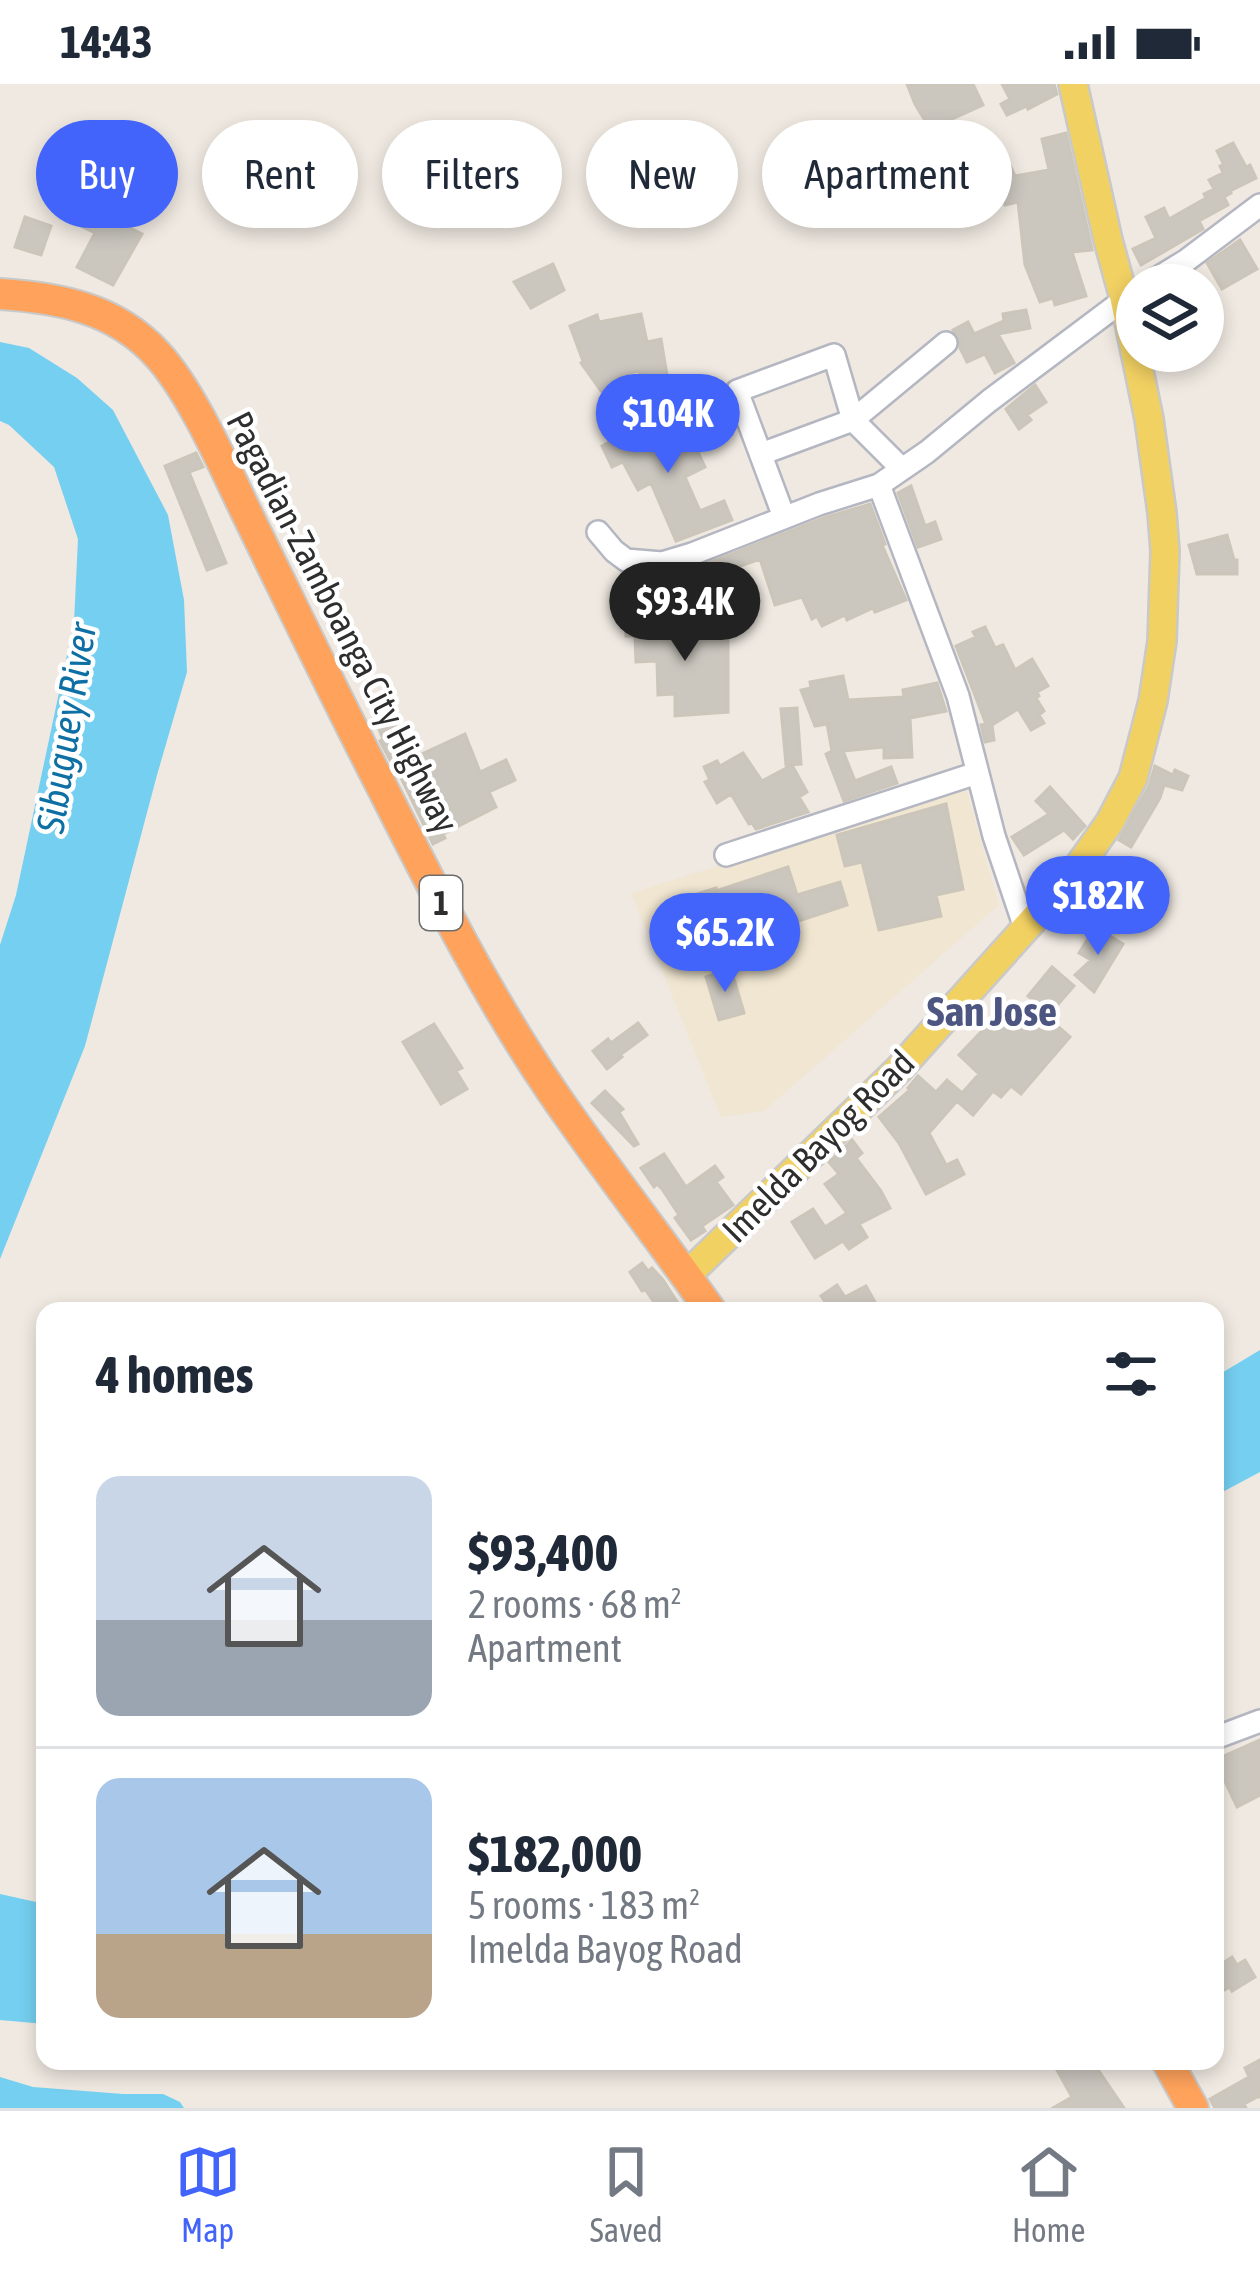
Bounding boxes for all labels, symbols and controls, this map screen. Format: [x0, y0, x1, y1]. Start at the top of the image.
text: 14:43 [60, 16, 153, 68]
chip: Buy [36, 120, 178, 228]
chip: Rent [202, 120, 358, 228]
chip: Filters [382, 120, 562, 228]
chip: New [586, 120, 738, 228]
chip: Apartment [762, 120, 1012, 228]
map controls [1116, 264, 1224, 372]
button: layers [1116, 264, 1224, 372]
pin: $104K [584, 374, 752, 476]
text: $104K [623, 391, 713, 435]
street label: Pagadian-Zamboanga City Highway [218, 405, 468, 839]
pin: $93.4K [587, 562, 783, 664]
text: $93.4K [636, 579, 734, 623]
water label: Sibuguey River [28, 618, 105, 837]
pin: $182K [1014, 856, 1182, 958]
text: $182K [1053, 873, 1143, 917]
road number: 1 [420, 876, 462, 930]
pin: $65.2K [627, 893, 823, 995]
text: $65.2K [676, 910, 774, 954]
district label: San Jose [927, 987, 1057, 1035]
street label: Imelda Bayog Road [713, 1041, 923, 1251]
icon: filters [1098, 1341, 1164, 1407]
text: 4 homes [96, 1345, 254, 1404]
text: $93,400 [468, 1523, 618, 1582]
icon: home [192, 1524, 336, 1668]
text: 2 rooms · 68 m² [468, 1582, 682, 1626]
text: Apartment [468, 1626, 622, 1670]
text: $182,000 [468, 1824, 642, 1883]
icon: home [192, 1826, 336, 1970]
text: 5 rooms · 183 m² [468, 1883, 700, 1927]
text: Imelda Bayog Road [468, 1927, 743, 1971]
tab: Map [175, 2139, 241, 2249]
tab: Saved [590, 2139, 663, 2249]
tab: Home [1012, 2139, 1085, 2249]

